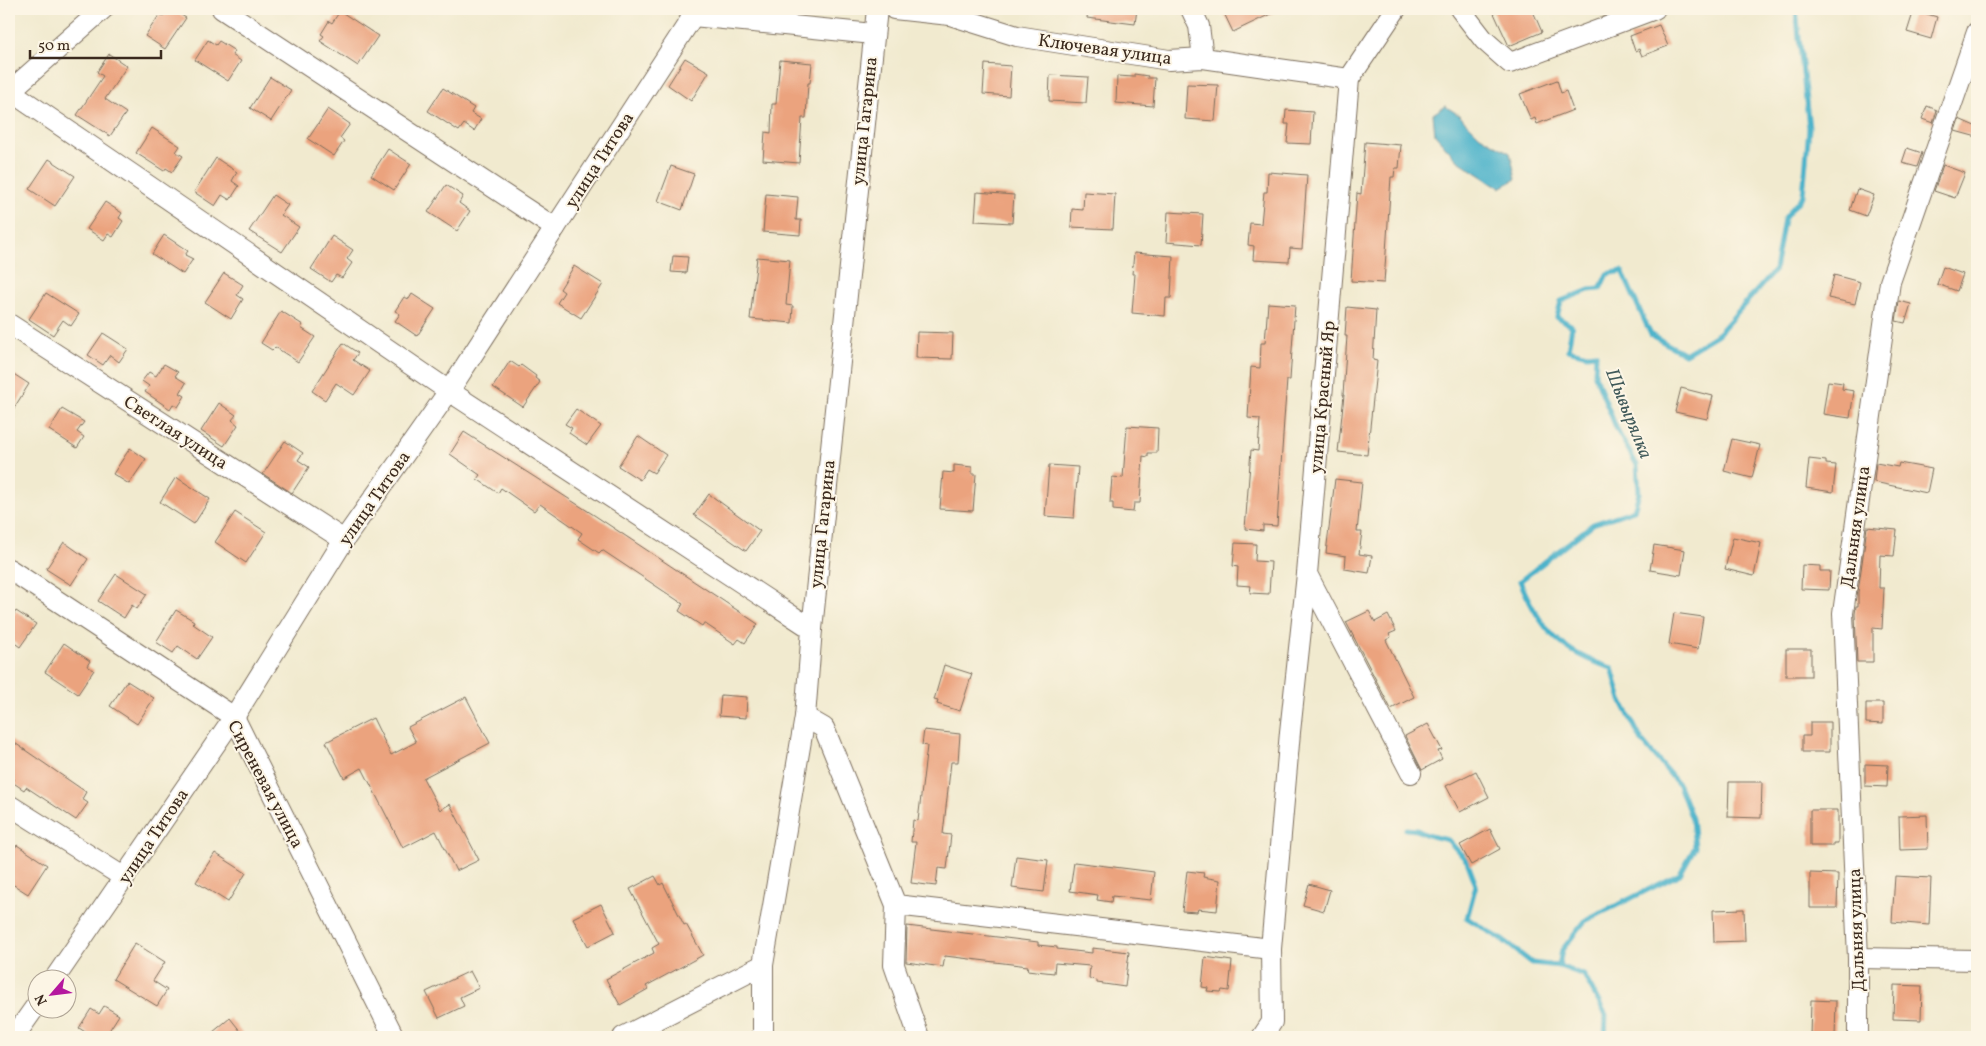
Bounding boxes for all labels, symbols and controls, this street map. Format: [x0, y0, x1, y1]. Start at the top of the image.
scale bar [30, 28, 161, 60]
street label: Ключевая улица [1036, 29, 1173, 72]
text: 50 m [38, 36, 70, 57]
street label: улица Гагарина [846, 56, 885, 187]
street label: улица Титова [560, 108, 641, 214]
street label: улица Красный Яр [1304, 320, 1343, 475]
water label: Шывырялка [1598, 365, 1658, 463]
street label: Светлая улица [118, 390, 232, 476]
street label: улица Титова [333, 446, 417, 551]
street label: улица Гагарина [804, 459, 843, 590]
street label: Дальняя улица [1836, 464, 1877, 590]
street label: Сиреневая улица [220, 716, 309, 853]
street label: улица Титова [113, 784, 196, 890]
street label: Дальняя улица [1843, 868, 1872, 992]
north arrow [28, 968, 78, 1018]
text: N [31, 990, 53, 1008]

